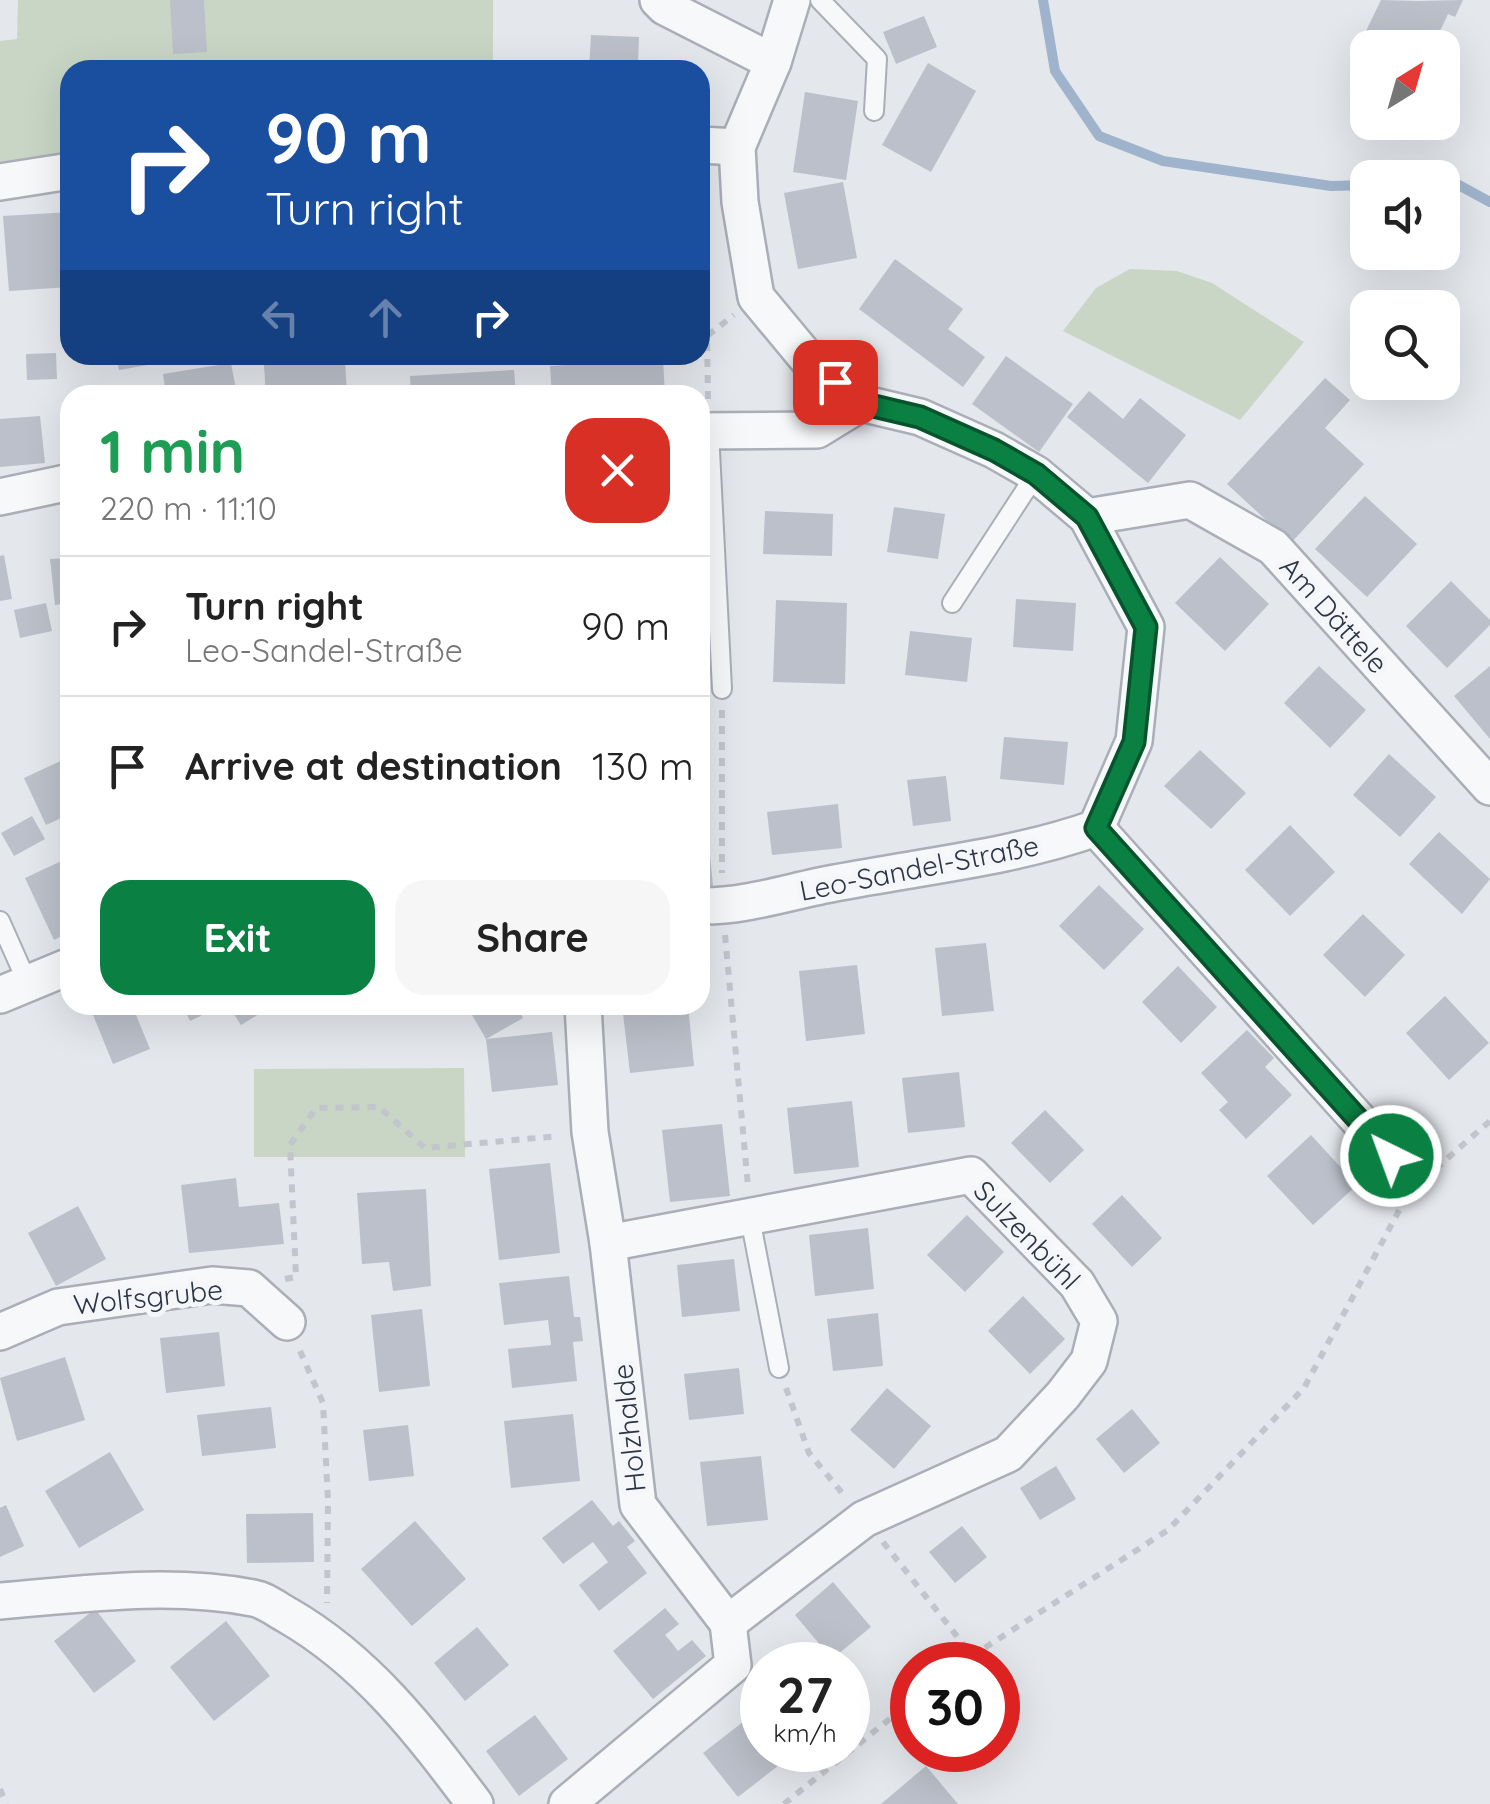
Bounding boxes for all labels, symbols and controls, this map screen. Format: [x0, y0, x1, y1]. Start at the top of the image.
north arrow [1350, 30, 1460, 140]
map controls [1350, 30, 1460, 400]
text: 90 m [265, 93, 432, 181]
icon: right [100, 100, 230, 230]
button: sound [1350, 160, 1460, 270]
text: Turn right [265, 180, 464, 236]
icon: left [253, 290, 308, 345]
icon: ahead [358, 290, 413, 345]
icon: right [463, 290, 518, 345]
button: search [1350, 290, 1460, 400]
pin [793, 340, 878, 425]
icon: arrive [808, 355, 863, 410]
text: 1 min [100, 413, 245, 488]
button: close [565, 418, 670, 523]
text: 220 m · 11:10 [100, 488, 277, 528]
street label: Am Dättele [1273, 549, 1396, 680]
text: Turn right [185, 582, 364, 630]
icon: right [100, 599, 155, 654]
text: 90 m [581, 602, 670, 650]
text: Leo-Sandel-Straße [185, 630, 463, 670]
icon: arrive [100, 739, 155, 794]
text: Arrive at destination [185, 742, 562, 790]
text: 130 m [592, 742, 694, 790]
street label: Leo-Sandel-Straße [796, 827, 1042, 908]
button: Exit [100, 880, 375, 995]
button: Share [395, 880, 670, 995]
position arrow [1339, 1104, 1443, 1208]
street label: Sulzenbühl [967, 1173, 1088, 1297]
street label: Wolfsgrube [71, 1271, 224, 1322]
street label: Holzhalde [604, 1362, 653, 1494]
speed limit sign: 30 [890, 1642, 1020, 1772]
text: 27 [777, 1663, 833, 1726]
text: km/h [773, 1717, 837, 1748]

